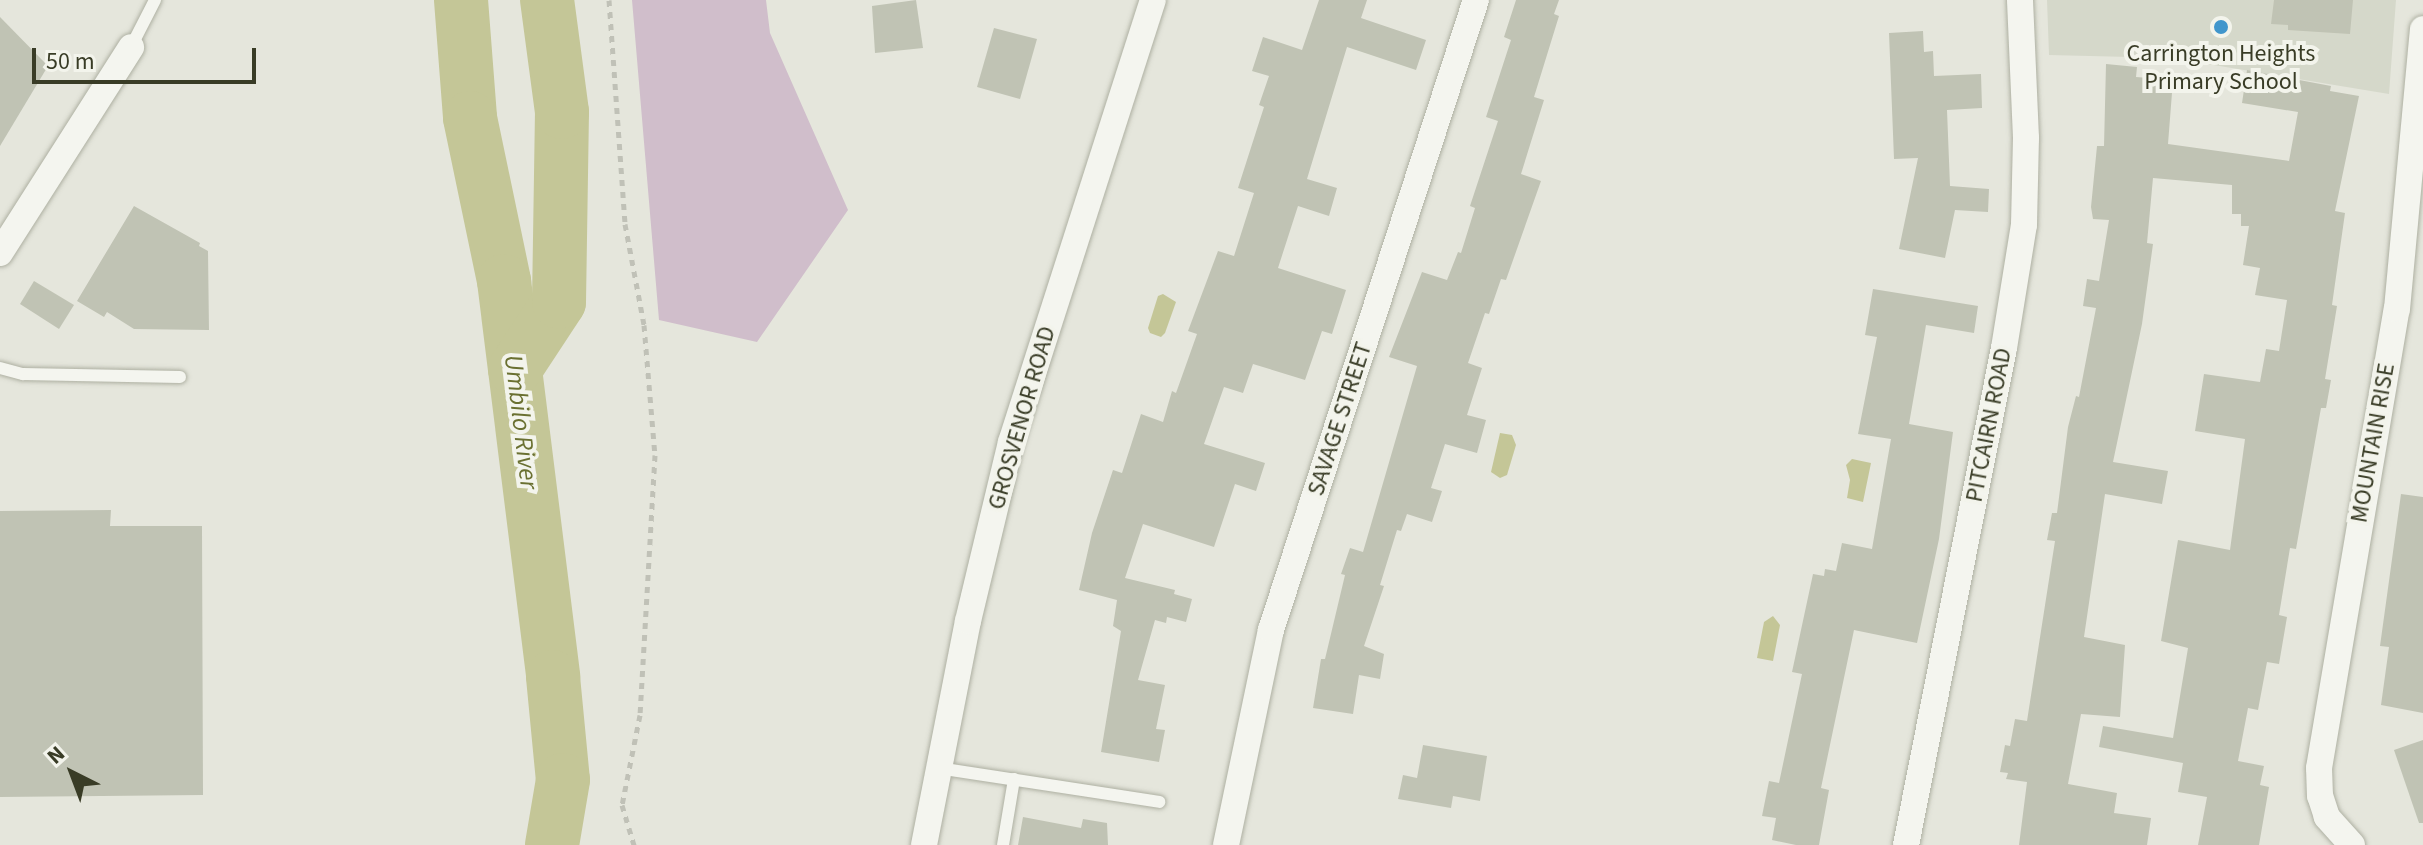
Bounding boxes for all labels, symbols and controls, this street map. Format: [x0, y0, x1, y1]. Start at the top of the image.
marker: Carrington Heights Primary School [2212, 18, 2230, 36]
scale bar [36, 32, 260, 82]
place label: Carrington Heights Primary School [2127, 40, 2315, 96]
text: 50 m [46, 44, 95, 79]
street label: GROSVENOR ROAD [982, 323, 1062, 513]
street label: SAVAGE STREET [1302, 339, 1378, 499]
street label: PITCAIRN ROAD [1960, 346, 2018, 504]
water label: Umbilo River [497, 353, 545, 491]
street label: MOUNTAIN RISE [2345, 361, 2401, 525]
north arrow [32, 733, 112, 813]
text: N [40, 738, 72, 772]

